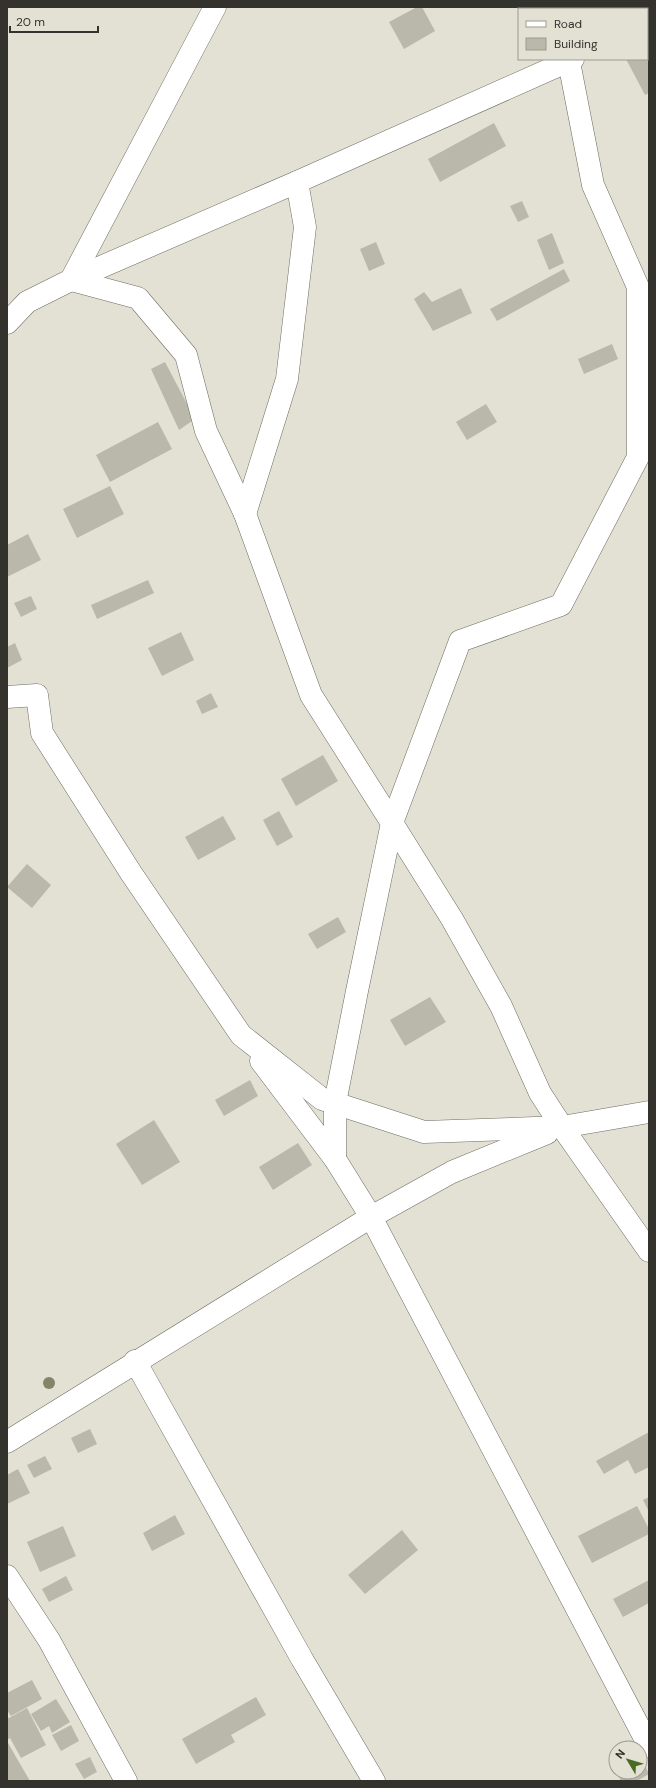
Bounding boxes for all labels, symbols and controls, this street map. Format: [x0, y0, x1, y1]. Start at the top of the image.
scale bar [10, 8, 98, 34]
legend [518, 8, 648, 60]
text: 20 m [16, 14, 45, 30]
text: Road [554, 16, 582, 32]
text: Building [554, 36, 598, 52]
north arrow [608, 1740, 648, 1780]
text: N [612, 1746, 628, 1761]

